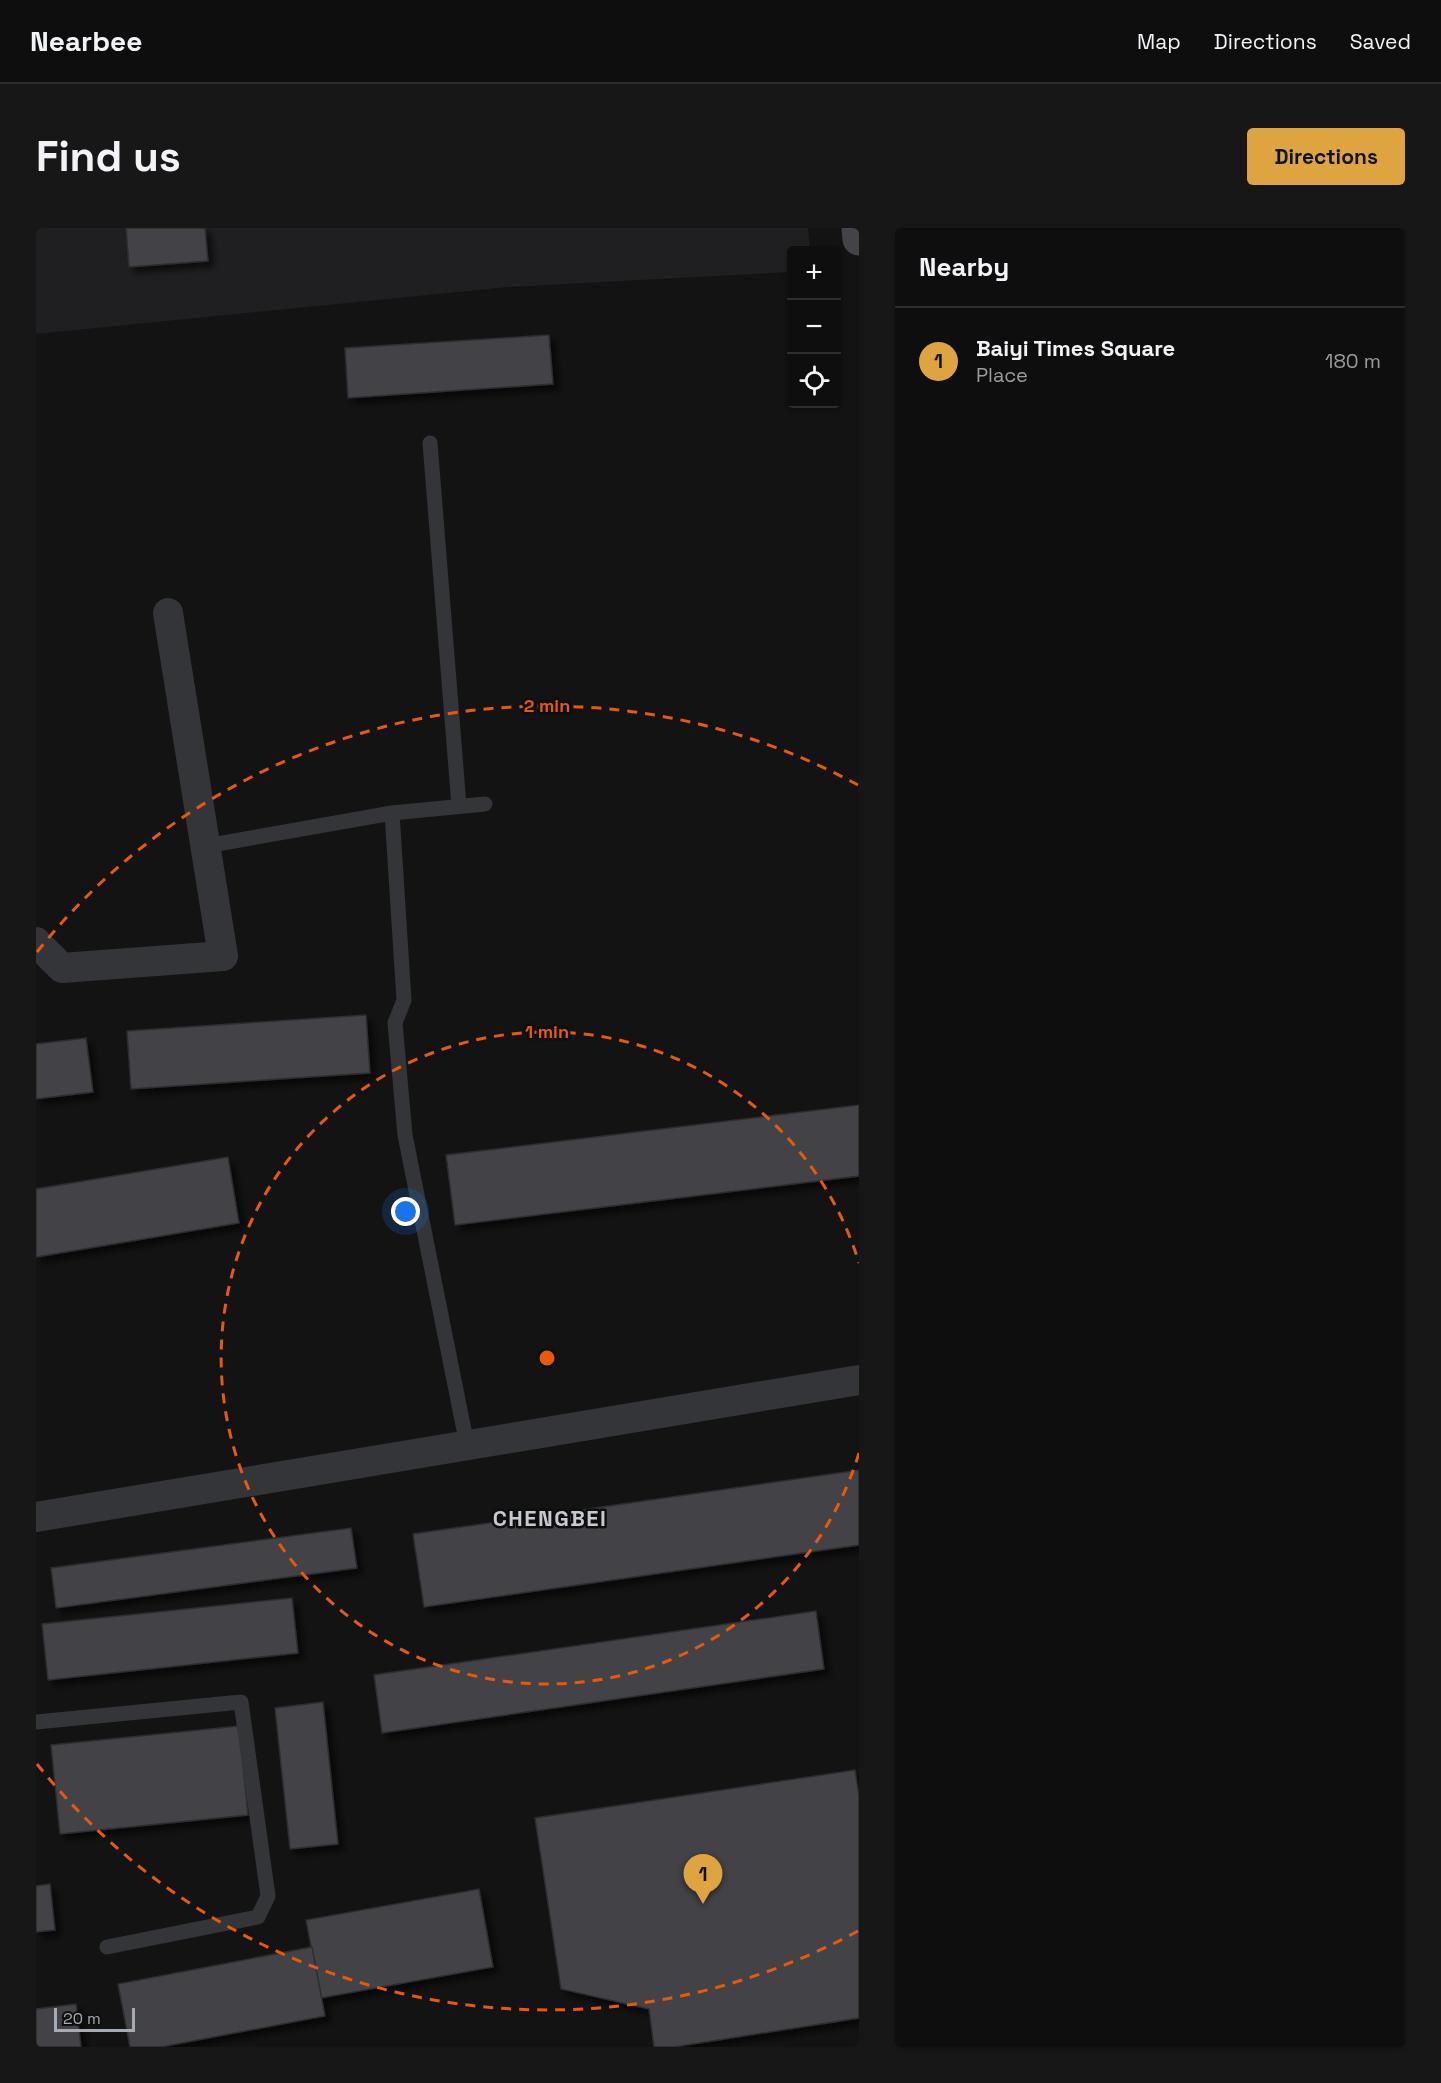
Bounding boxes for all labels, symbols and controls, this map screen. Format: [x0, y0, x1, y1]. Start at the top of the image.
text: Nearbee [30, 23, 142, 59]
text: Map [1137, 28, 1181, 55]
text: Directions [1214, 28, 1317, 55]
text: Saved [1350, 28, 1411, 55]
button: Directions [1247, 128, 1405, 185]
text: Find us [36, 130, 181, 183]
map controls [787, 246, 841, 408]
button: + [787, 246, 841, 300]
text: Nearby [919, 250, 1009, 284]
button: − [787, 300, 841, 354]
text: Baiyi Times Square [976, 334, 1175, 362]
text: 1 [934, 348, 943, 374]
text: 180 m [1325, 348, 1381, 374]
button: locate [787, 354, 841, 408]
text: Place [976, 362, 1028, 388]
text: 2 min [524, 694, 570, 717]
text: 1 min [525, 1020, 569, 1043]
your location [391, 1197, 420, 1226]
centre of rings [537, 1348, 557, 1368]
district label: CHENGBEI [493, 1504, 607, 1532]
pin: 1 [684, 1854, 722, 1904]
scale bar [54, 2005, 135, 2032]
text: 20 m [63, 2008, 101, 2029]

